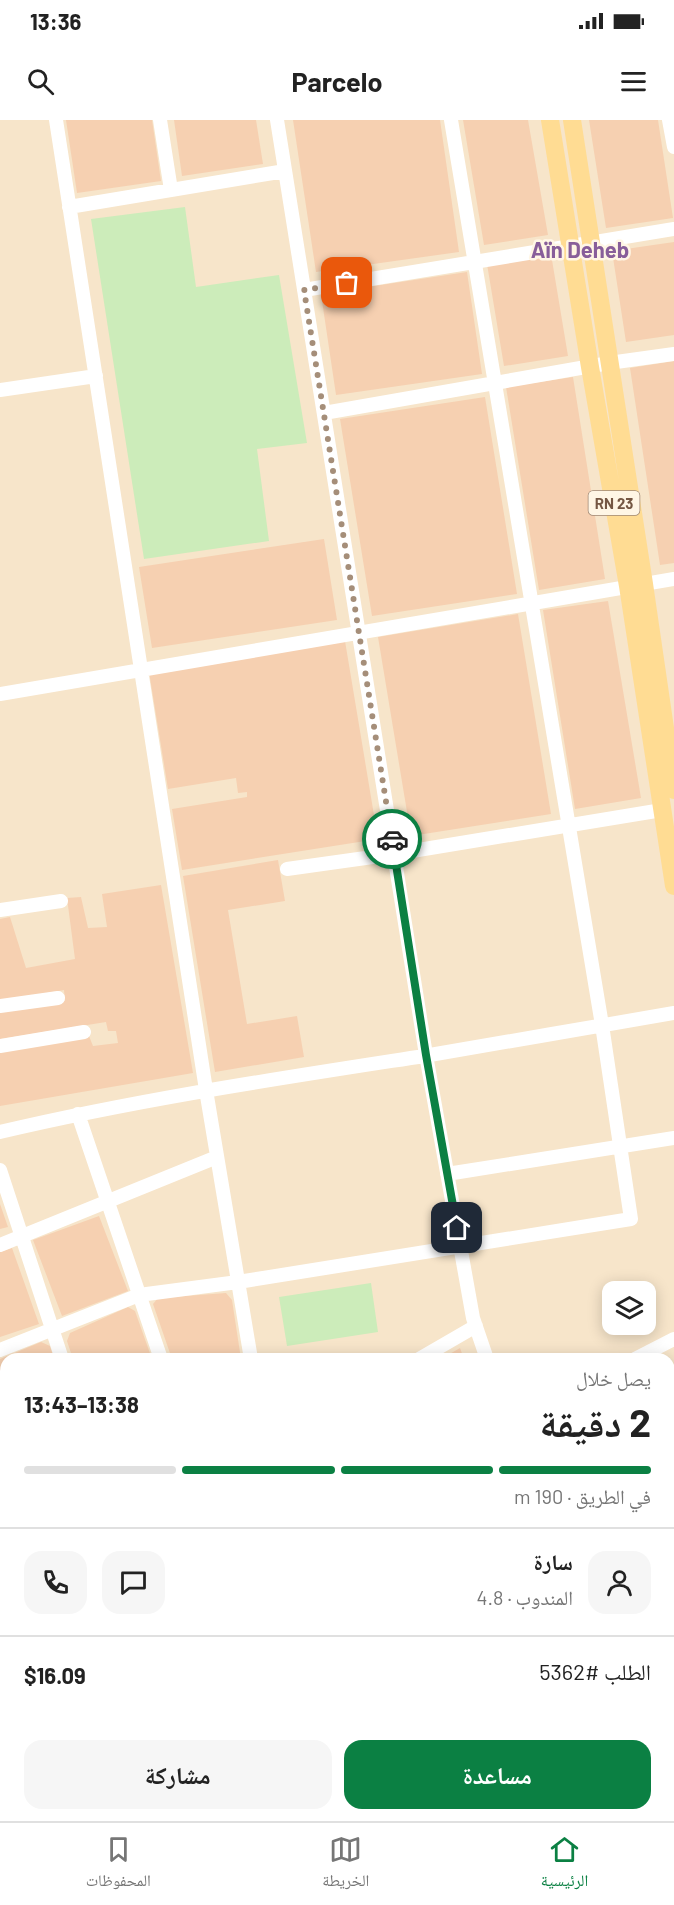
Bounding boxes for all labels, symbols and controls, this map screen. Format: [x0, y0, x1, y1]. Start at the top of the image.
text: 13:36 [30, 8, 81, 34]
icon: search [24, 65, 57, 98]
text: Parcelo [292, 65, 382, 97]
icon: menu [617, 65, 650, 98]
district label: Aïn Deheb [531, 236, 629, 262]
pin [321, 257, 372, 308]
icon: bag [330, 266, 363, 299]
road number: RN 23 [588, 491, 640, 515]
courier [362, 809, 422, 869]
icon: car [376, 823, 409, 856]
pin [431, 1202, 482, 1253]
icon: home [440, 1211, 473, 1244]
map controls [602, 1281, 656, 1335]
button: layers [602, 1281, 656, 1335]
text: يصل خلال [576, 1366, 651, 1390]
text: 13:38–13:43 [24, 1391, 139, 1417]
text: 2 دقيقة [539, 1398, 651, 1445]
text: في الطريق · 190 m [514, 1484, 651, 1508]
text: سارة [534, 1548, 573, 1574]
button: phone [24, 1551, 87, 1614]
button: chat [102, 1551, 165, 1614]
button: person [588, 1551, 651, 1614]
text: المندوب · 4.8 [476, 1585, 573, 1609]
text: الطلب #5362 [539, 1658, 651, 1684]
text: $16.09 [24, 1662, 86, 1688]
button: مشاركة [24, 1740, 332, 1809]
button: مساعدة [344, 1740, 651, 1809]
tab: المحفوظات [86, 1833, 151, 1896]
tab: الخريطة [322, 1833, 369, 1896]
tab: الرئيسية [541, 1833, 588, 1896]

